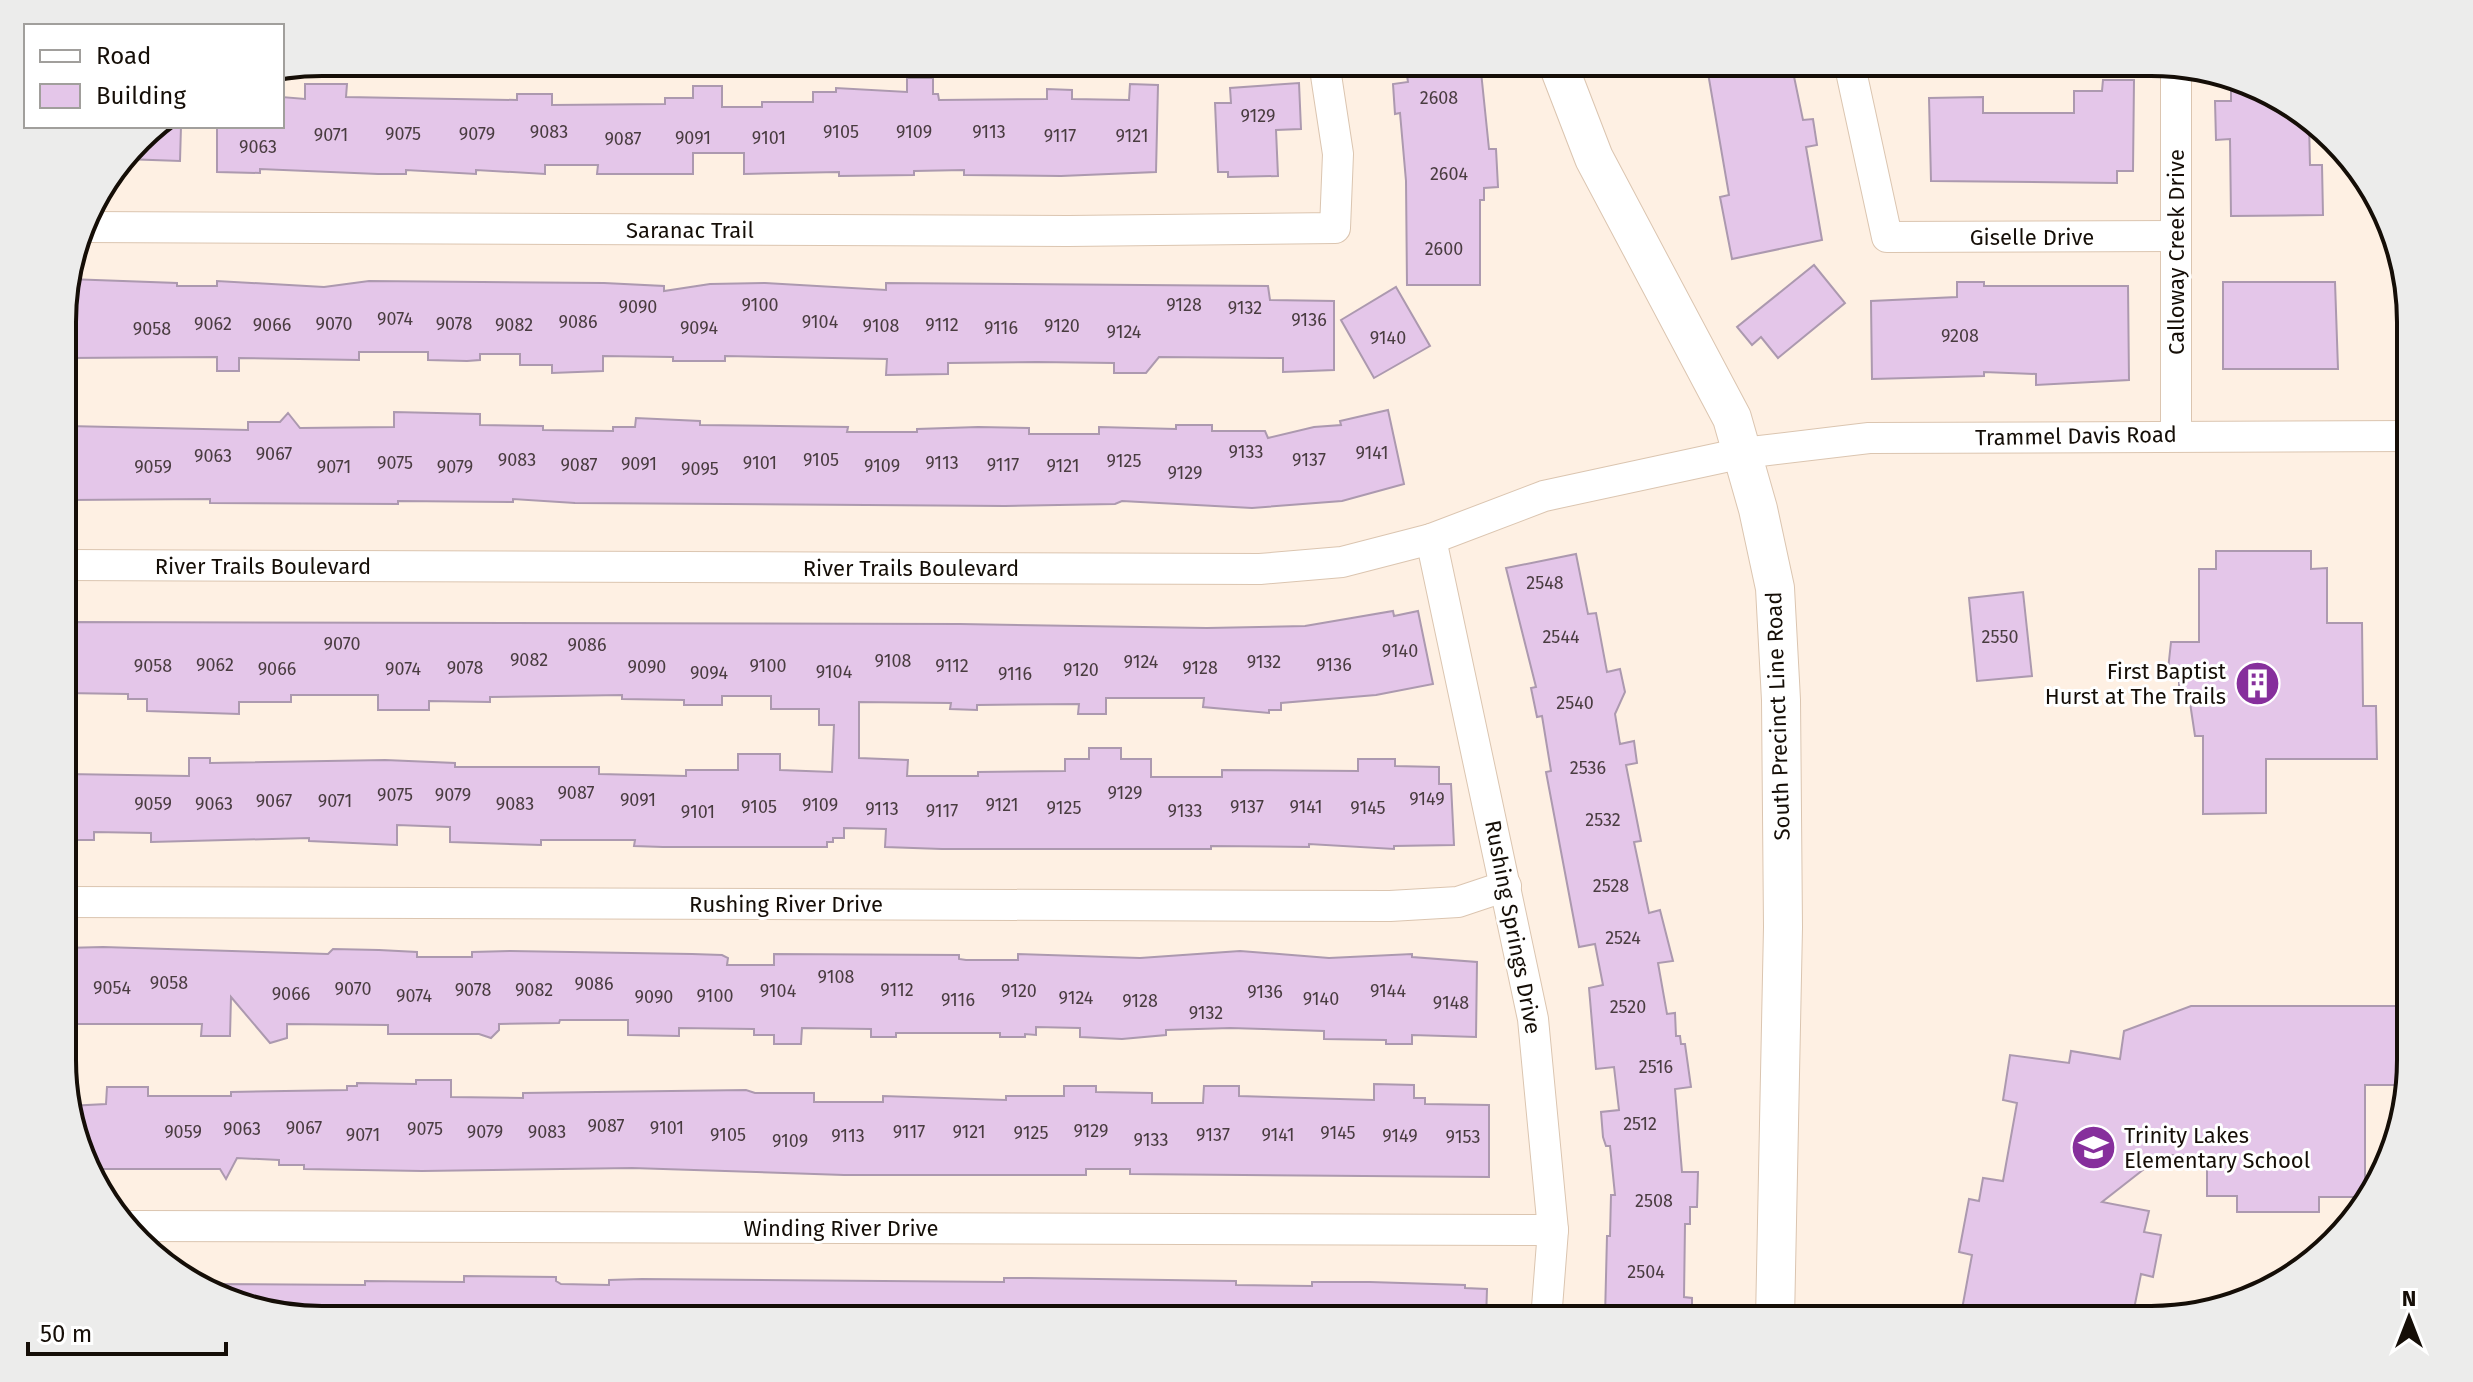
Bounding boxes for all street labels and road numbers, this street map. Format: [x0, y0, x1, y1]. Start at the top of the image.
street label: Calloway Creek Drive [2163, 149, 2190, 355]
street label: Saranac Trail [626, 217, 754, 244]
street label: Giselle Drive [1970, 224, 2094, 251]
street label: Trammel Davis Road [1975, 421, 2177, 451]
street label: River Trails Boulevard [155, 553, 371, 580]
street label: River Trails Boulevard [803, 555, 1019, 582]
street label: South Precinct Line Road [1760, 591, 1796, 841]
street label: Rushing Springs Drive [1479, 818, 1547, 1036]
street label: Rushing River Drive [689, 891, 883, 918]
street label: Winding River Drive [744, 1215, 938, 1242]

